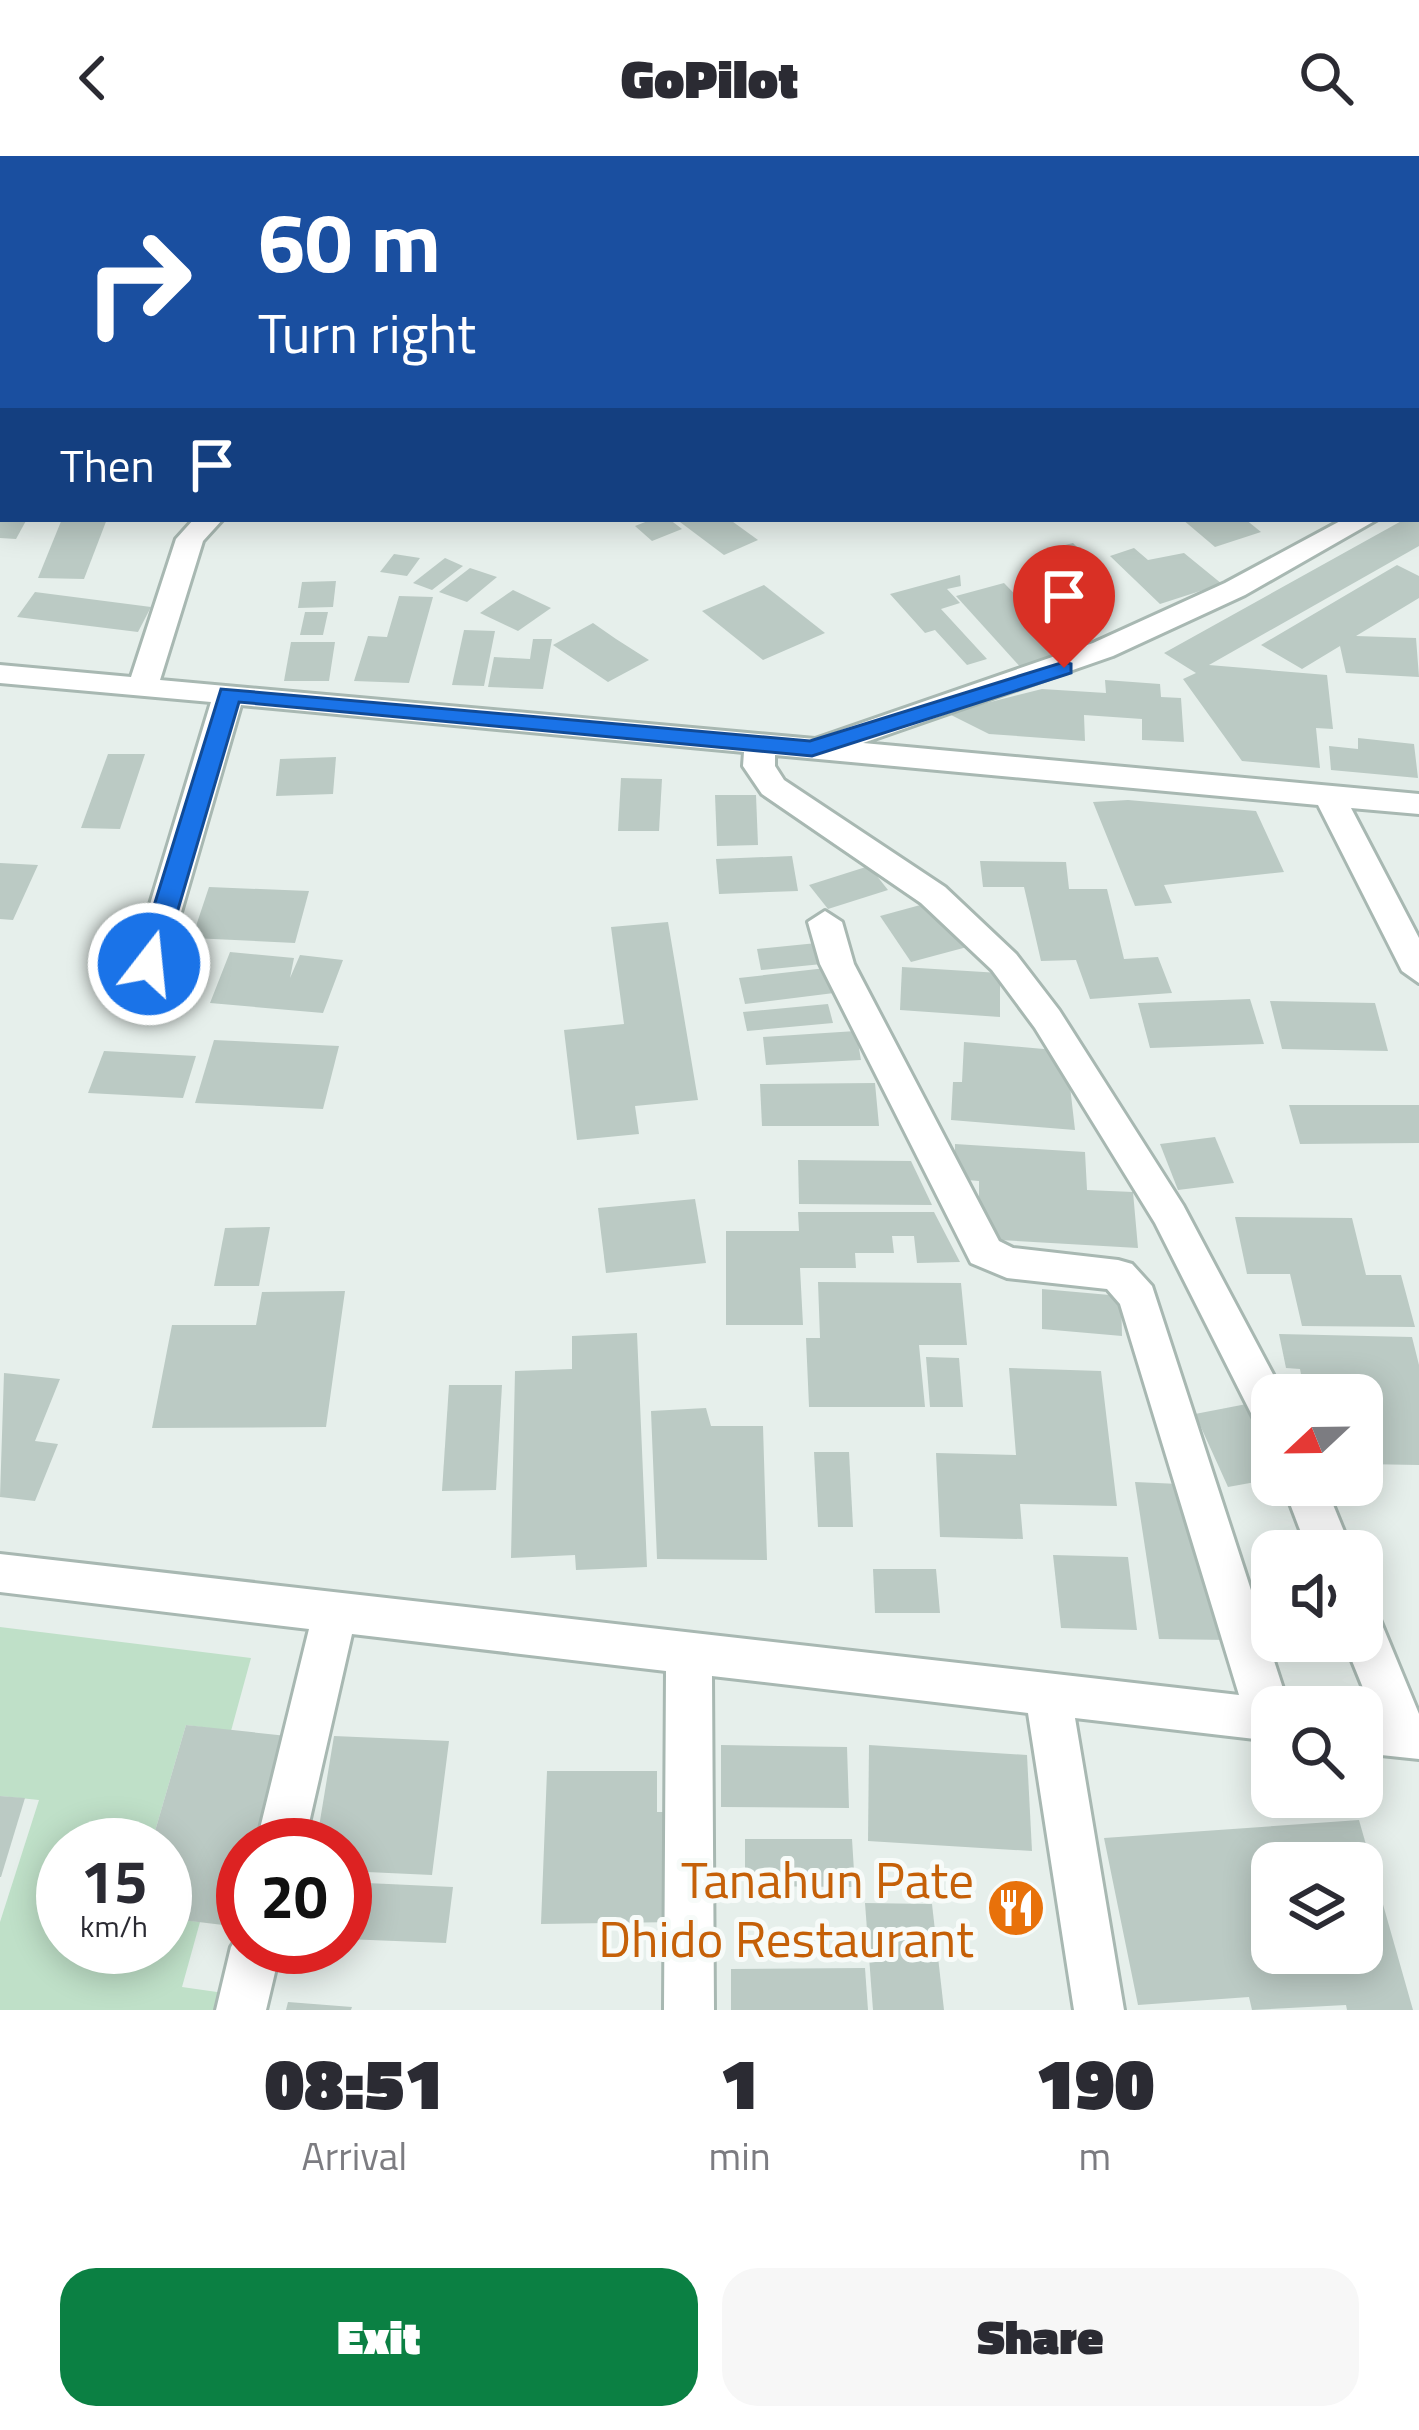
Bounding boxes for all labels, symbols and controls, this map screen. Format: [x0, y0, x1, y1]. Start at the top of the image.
text: GoPilot [621, 37, 798, 119]
icon: back [60, 45, 126, 111]
icon: search [1293, 45, 1359, 111]
text: 60 m [258, 177, 441, 305]
icon: right [60, 204, 216, 360]
text: Turn right [258, 292, 476, 374]
text: Then [60, 431, 155, 499]
icon: arrive [179, 432, 245, 498]
pin [1013, 545, 1115, 668]
icon: arrive [1031, 563, 1097, 629]
position arrow [86, 901, 212, 1027]
north arrow [1251, 1374, 1383, 1506]
map controls [1251, 1374, 1383, 1974]
button: sound [1251, 1530, 1383, 1662]
button: search [1251, 1686, 1383, 1818]
speed limit sign: 20 [216, 1818, 372, 1974]
text: 15 [80, 1835, 148, 1926]
place label: Tanahun Pate Dhido Restaurant [598, 1840, 974, 1977]
button: layers [1251, 1842, 1383, 1974]
restaurant icon: Tanahun Pate Dhido Restaurant [985, 1877, 1047, 1939]
text: km/h [80, 1903, 148, 1949]
text: 08:51 [265, 2027, 444, 2137]
text: 1 [720, 2027, 759, 2137]
text: 190 [1035, 2027, 1154, 2137]
text: Arrival [301, 2126, 407, 2185]
text: min [709, 2126, 771, 2185]
text: m [1079, 2126, 1111, 2185]
button: Exit [60, 2268, 698, 2406]
button: Share [722, 2268, 1359, 2406]

